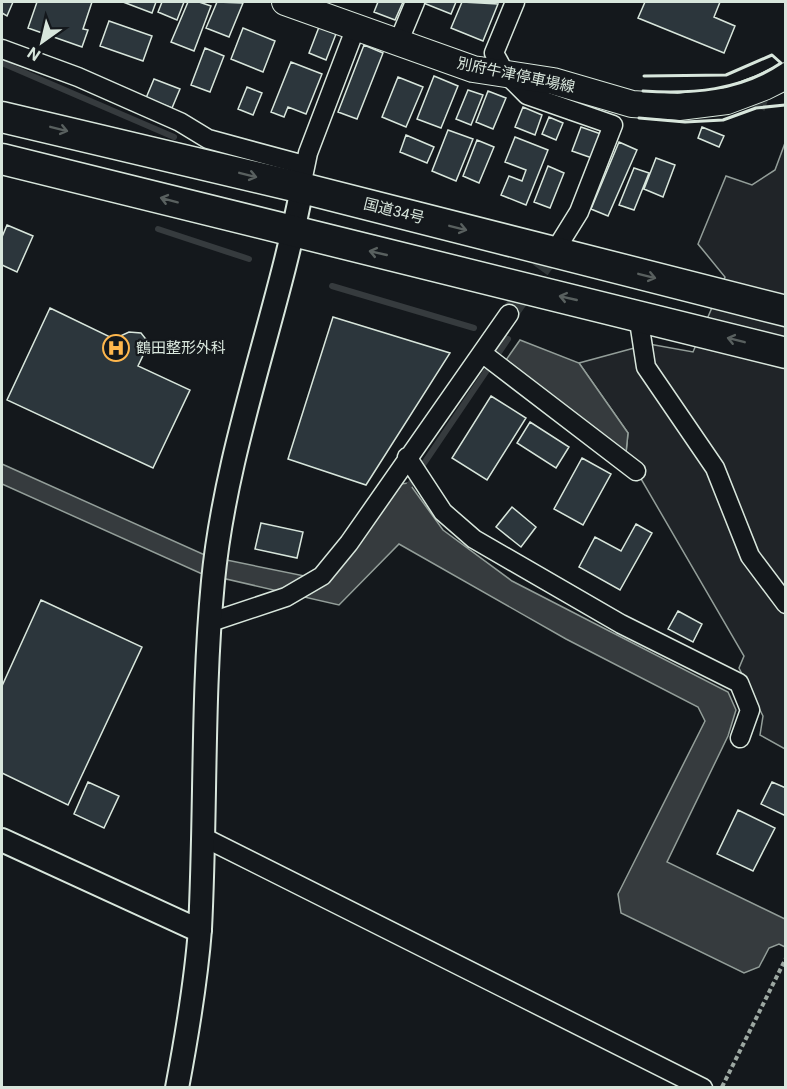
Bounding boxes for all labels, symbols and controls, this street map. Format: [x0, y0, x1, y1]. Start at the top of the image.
north arrow [12, 12, 72, 72]
text: N [24, 43, 44, 65]
street label: 別府牛津停車場線 [455, 54, 577, 96]
one-way arrow [49, 123, 68, 135]
one-way arrow [238, 169, 257, 181]
one-way arrow [160, 194, 179, 206]
street label: 国道34号 [362, 195, 426, 227]
one-way arrow [448, 222, 467, 234]
one-way arrow [369, 247, 388, 259]
one-way arrow [637, 270, 656, 282]
one-way arrow [559, 292, 578, 304]
hospital icon: 鶴田整形外科 [101, 333, 131, 363]
one-way arrow [726, 334, 745, 346]
place label: 鶴田整形外科 [136, 339, 226, 357]

